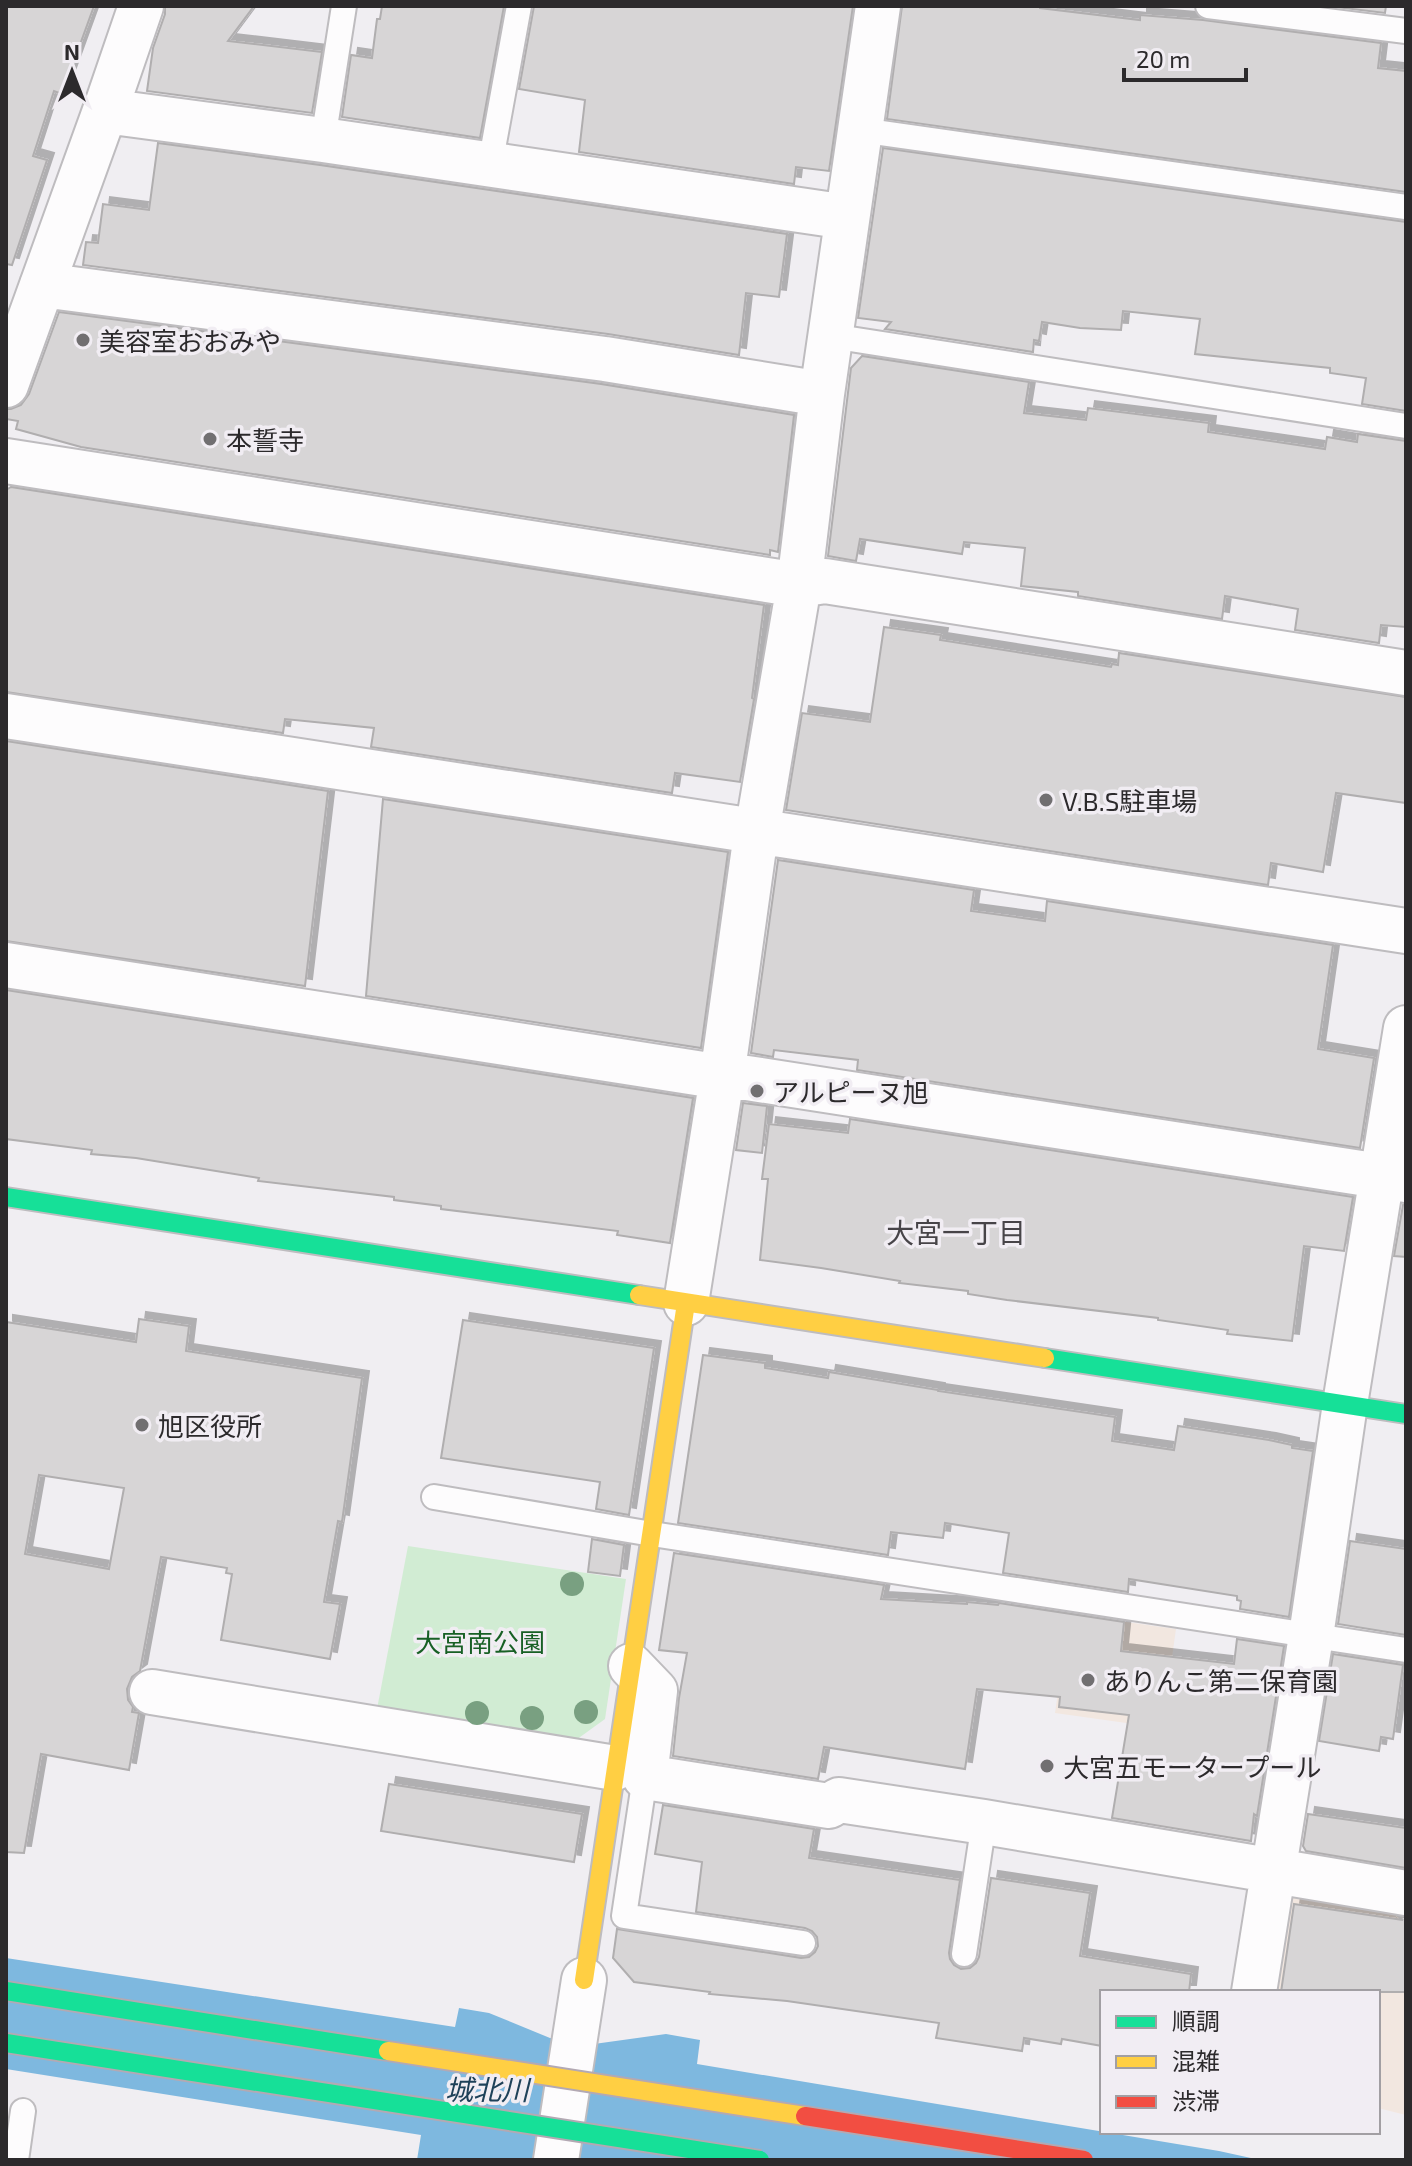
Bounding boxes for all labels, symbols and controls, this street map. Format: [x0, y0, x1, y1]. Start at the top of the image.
north arrow [32, 32, 112, 112]
scale bar [1124, 32, 1246, 82]
text: N [64, 38, 80, 64]
text: 20 m [1136, 44, 1190, 73]
place label: 美容室おおみや [99, 325, 281, 356]
marker: 美容室おおみや [74, 331, 92, 349]
place label: 本誓寺 [226, 424, 304, 455]
marker: 本誓寺 [201, 430, 219, 448]
place label: V.B.S駐車場 [1062, 785, 1197, 816]
marker: V.B.S駐車場 [1037, 791, 1055, 809]
place label: アルピーヌ旭 [773, 1076, 929, 1107]
marker: アルピーヌ旭 [748, 1082, 766, 1100]
district label: 大宮一丁目 [886, 1215, 1026, 1249]
place label: 旭区役所 [158, 1410, 262, 1441]
marker: 旭区役所 [133, 1416, 151, 1434]
park label: 大宮南公園 [415, 1626, 545, 1657]
place label: ありんこ第二保育園 [1104, 1665, 1338, 1696]
marker: ありんこ第二保育園 [1079, 1671, 1097, 1689]
place label: 大宮五モータープール [1063, 1751, 1321, 1782]
marker: 大宮五モータープール [1038, 1757, 1056, 1775]
legend [1100, 1990, 1380, 2134]
text: 順調 [1172, 2006, 1220, 2035]
text: 混雑 [1172, 2046, 1220, 2075]
water label: 城北川 [445, 2072, 532, 2106]
text: 渋滞 [1172, 2086, 1220, 2115]

